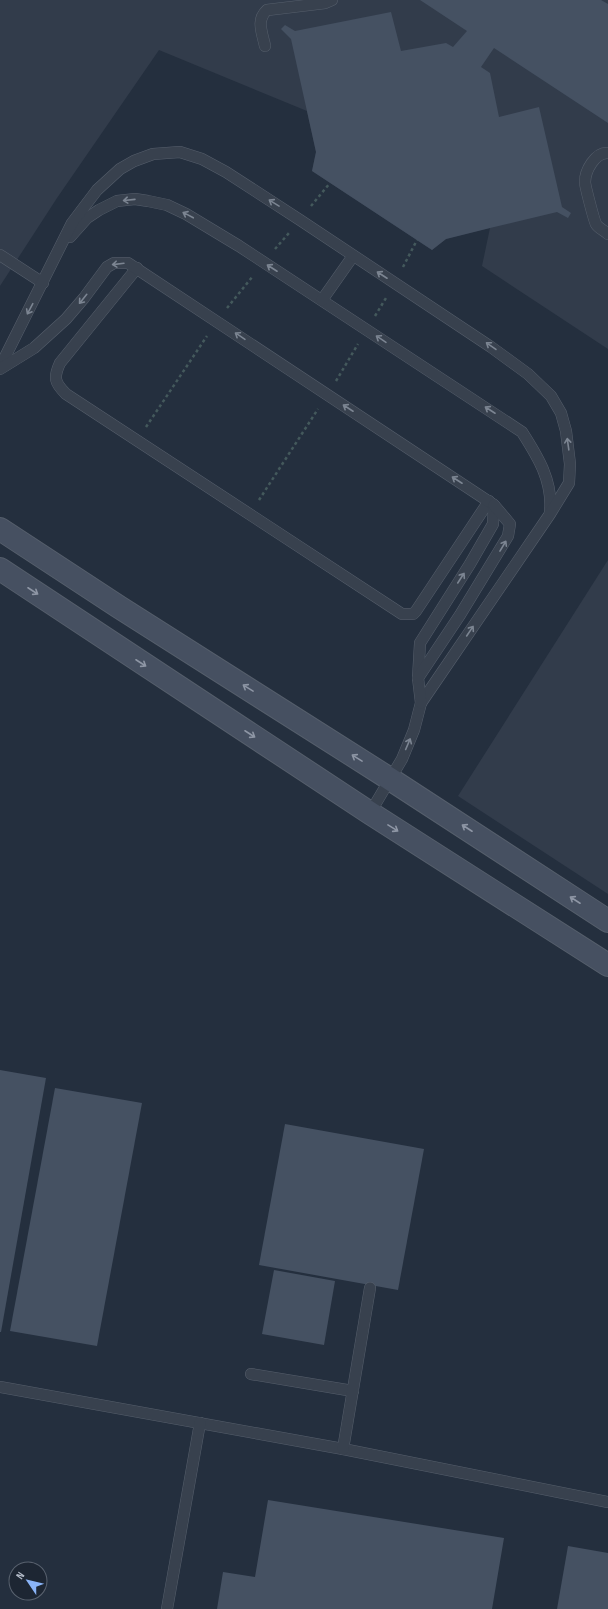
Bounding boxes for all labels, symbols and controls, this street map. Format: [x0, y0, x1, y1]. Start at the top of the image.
one-way arrow [123, 196, 136, 204]
one-way arrow [268, 199, 279, 207]
one-way arrow [182, 211, 194, 218]
one-way arrow [112, 260, 125, 267]
one-way arrow [266, 264, 278, 272]
one-way arrow [376, 270, 388, 278]
one-way arrow [79, 293, 88, 304]
one-way arrow [25, 302, 33, 314]
one-way arrow [235, 332, 246, 340]
one-way arrow [376, 335, 387, 343]
one-way arrow [485, 342, 496, 350]
one-way arrow [343, 404, 354, 412]
one-way arrow [485, 406, 496, 414]
one-way arrow [564, 438, 572, 451]
one-way arrow [452, 476, 463, 484]
one-way arrow [499, 540, 507, 552]
one-way arrow [457, 573, 465, 584]
one-way arrow [27, 587, 38, 595]
one-way arrow [466, 626, 474, 637]
one-way arrow [135, 659, 147, 667]
one-way arrow [242, 684, 253, 693]
one-way arrow [244, 730, 255, 738]
one-way arrow [405, 739, 412, 751]
one-way arrow [352, 754, 363, 762]
one-way arrow [461, 824, 472, 833]
one-way arrow [387, 825, 399, 833]
one-way arrow [569, 895, 581, 903]
north arrow [8, 1561, 48, 1601]
text: N [13, 1569, 27, 1582]

